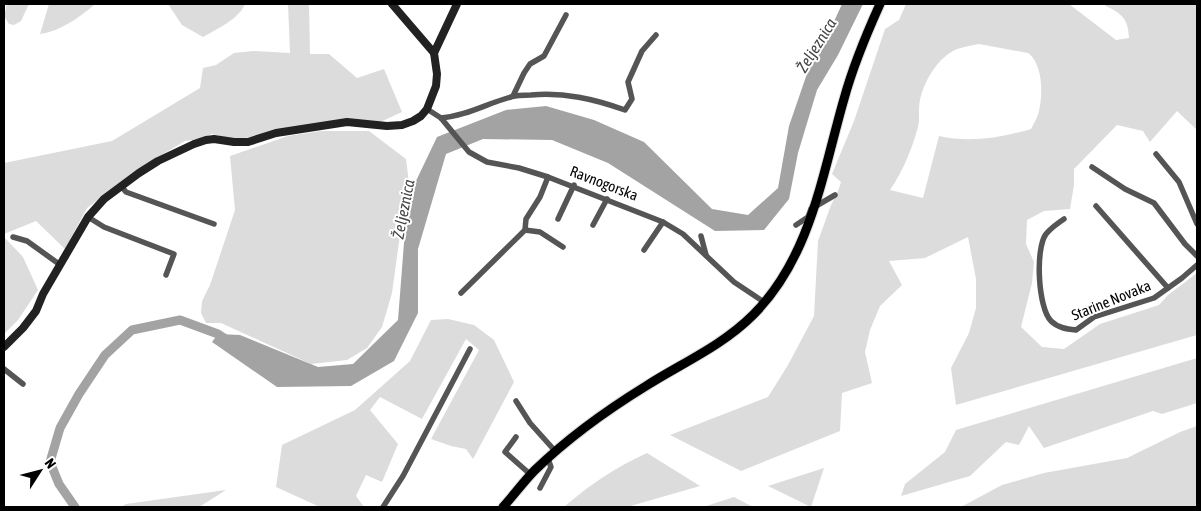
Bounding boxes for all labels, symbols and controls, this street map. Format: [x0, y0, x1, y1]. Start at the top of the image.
water label: Željeznica [792, 14, 841, 76]
street label: Ravnogorska [568, 162, 640, 204]
water label: Željeznica [388, 177, 419, 240]
street label: Starine Novaka [1069, 276, 1153, 324]
north arrow [15, 446, 65, 496]
text: N [42, 455, 59, 471]

